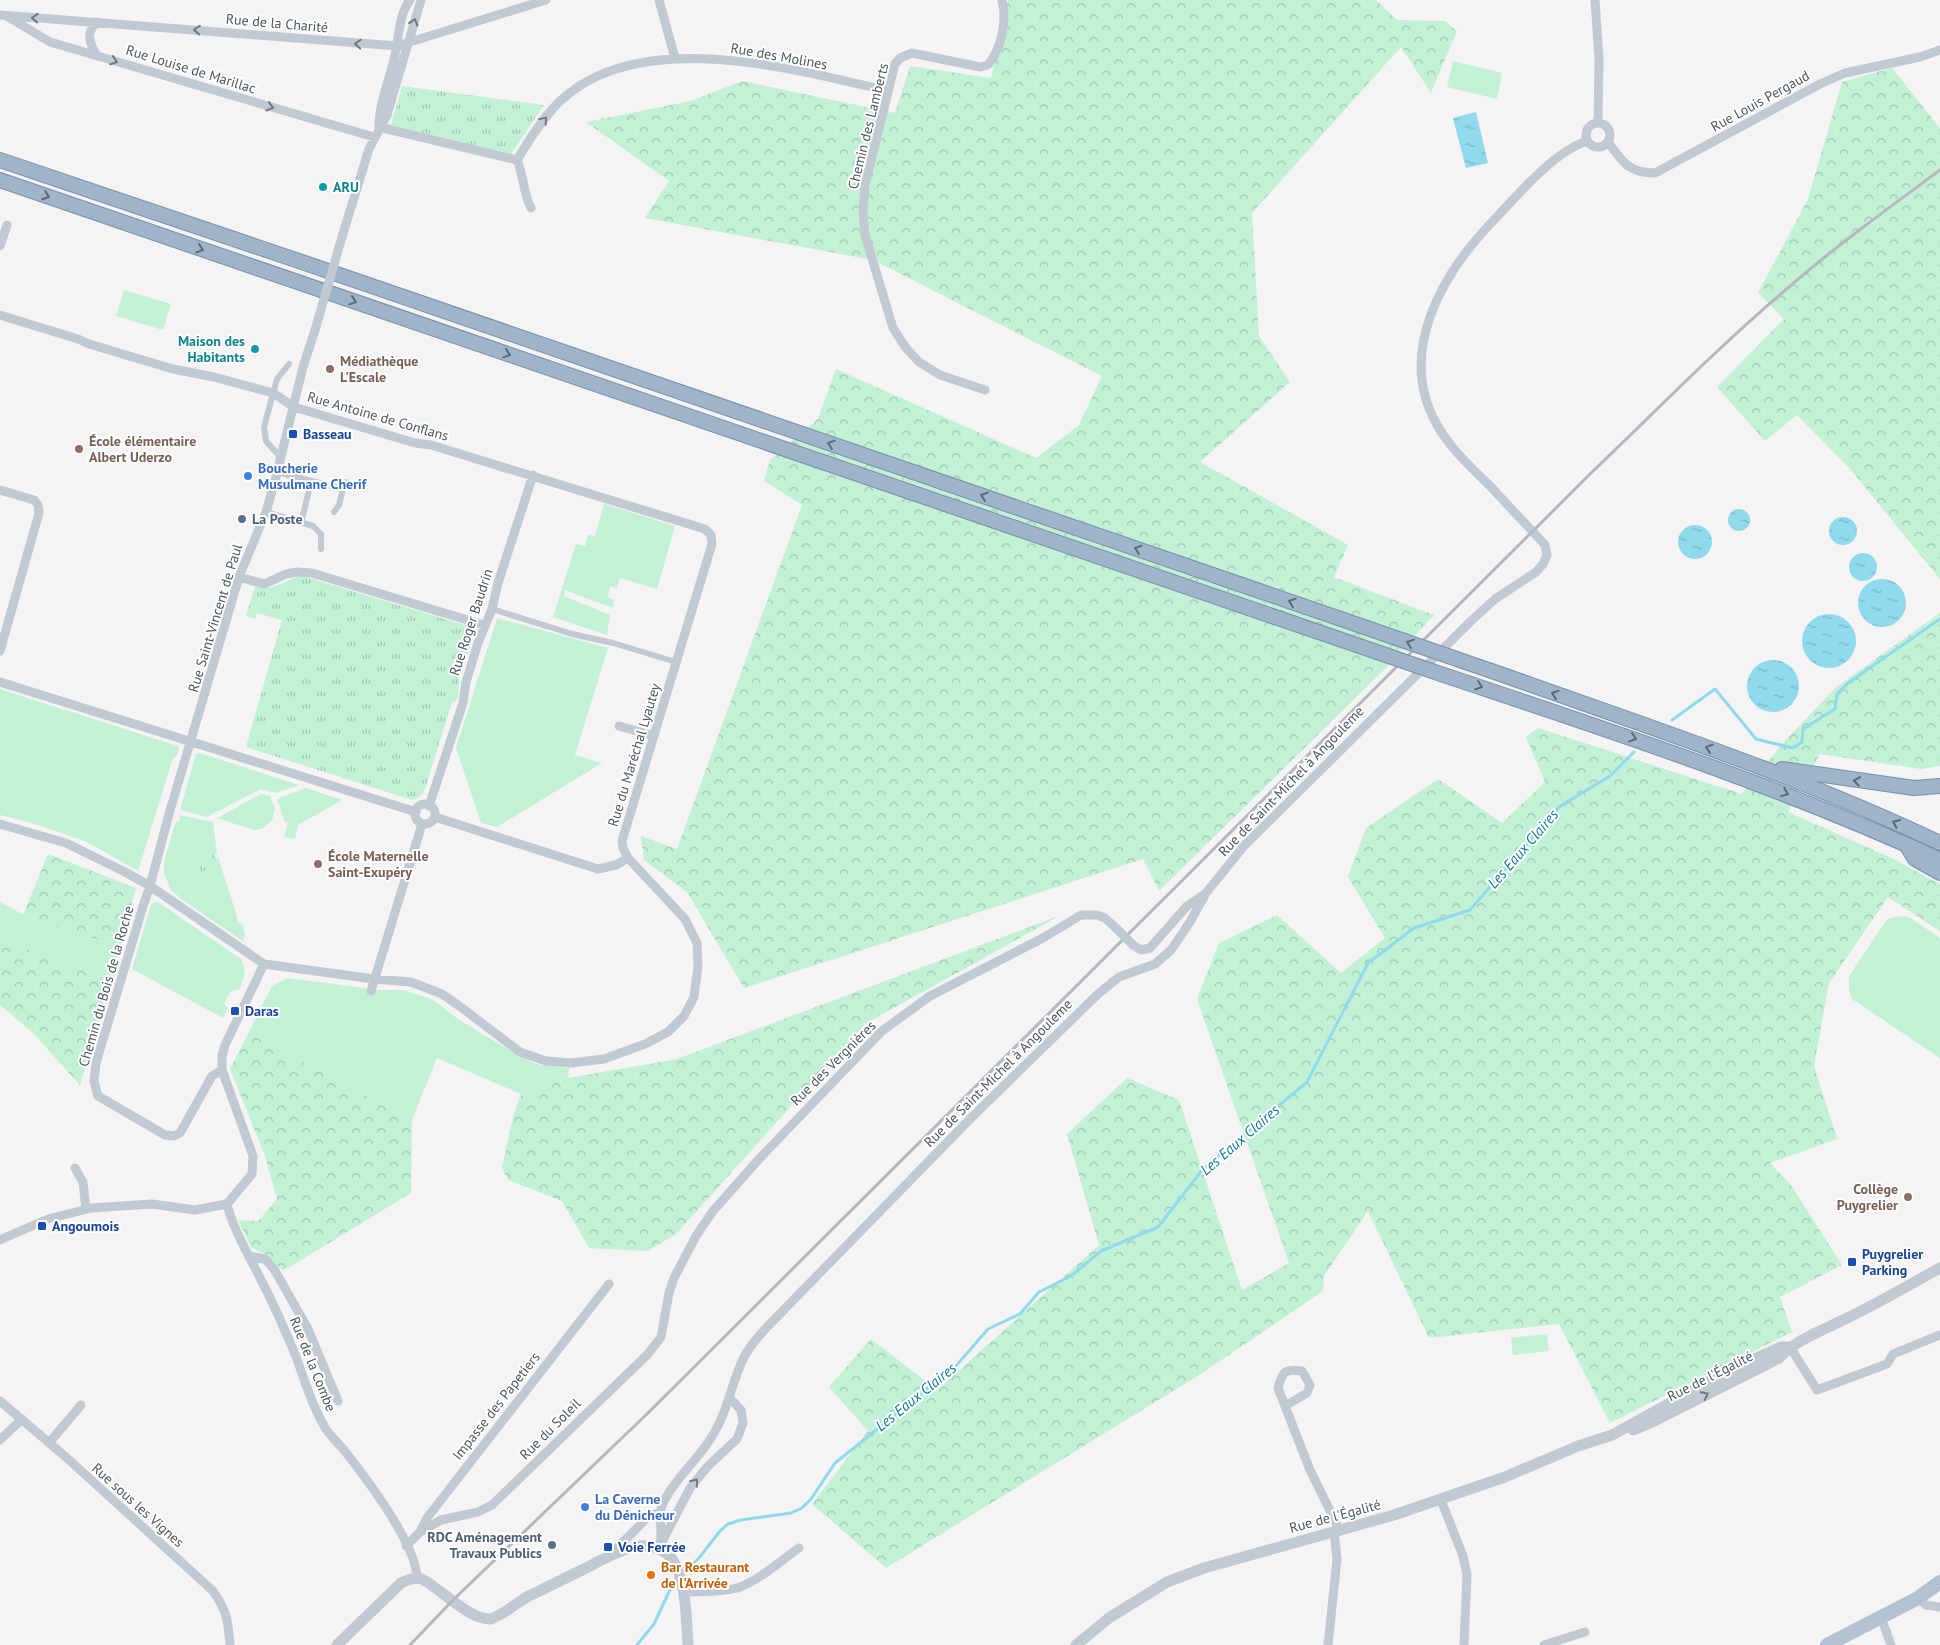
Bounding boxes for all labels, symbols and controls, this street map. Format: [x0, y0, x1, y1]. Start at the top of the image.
street label: Rue de la Charité [225, 10, 329, 36]
one-way arrow [30, 12, 38, 23]
one-way arrow [409, 18, 419, 27]
one-way arrow [192, 25, 200, 36]
one-way arrow [354, 39, 362, 50]
street label: Rue des Molines [729, 39, 829, 73]
street label: Rue Louise de Marillac [124, 41, 258, 97]
one-way arrow [110, 55, 118, 65]
street label: Chemin des Lamberts [844, 61, 892, 191]
street label: Rue Louis Pergaud [1707, 66, 1813, 136]
one-way arrow [266, 102, 274, 112]
one-way arrow [538, 117, 547, 126]
place label: ARU [333, 178, 359, 196]
marker: ARU [317, 181, 329, 193]
one-way arrow [41, 190, 50, 200]
one-way arrow [195, 243, 203, 253]
one-way arrow [349, 295, 357, 305]
place label: Maison des Habitants [178, 332, 245, 366]
marker: Maison des Habitants [249, 343, 261, 355]
one-way arrow [502, 348, 511, 358]
place label: Médiathèque L'Escale [340, 352, 418, 386]
marker: Médiathèque L'Escale [324, 363, 336, 375]
street label: Rue Antoine de Conflans [305, 387, 451, 445]
place label: Basseau [303, 425, 352, 443]
marker: Basseau [287, 428, 299, 440]
place label: École élémentaire Albert Uderzo [89, 432, 196, 466]
one-way arrow [827, 439, 835, 449]
marker: École élémentaire Albert Uderzo [73, 443, 85, 455]
place label: Boucherie Musulmane Cherif [258, 459, 368, 493]
marker: Boucherie Musulmane Cherif [242, 470, 254, 482]
one-way arrow [981, 492, 989, 502]
place label: La Poste [252, 510, 303, 528]
marker: La Poste [236, 513, 248, 525]
street label: Rue Saint-Vincent de Paul [184, 542, 246, 694]
one-way arrow [1134, 545, 1143, 555]
street label: Rue Roger Baudrin [445, 566, 497, 678]
one-way arrow [1288, 598, 1296, 608]
one-way arrow [1406, 639, 1415, 649]
street label: Rue du Maréchal Lyautey [604, 681, 664, 829]
one-way arrow [1474, 681, 1482, 691]
one-way arrow [1552, 690, 1560, 700]
street label: Rue de Saint-Michel à Angouleme [1214, 702, 1368, 860]
one-way arrow [1628, 733, 1636, 743]
one-way arrow [1705, 744, 1713, 754]
one-way arrow [1853, 776, 1861, 787]
one-way arrow [1781, 788, 1789, 798]
water label: Les Eaux Claires [1483, 805, 1562, 892]
one-way arrow [1892, 818, 1901, 829]
place label: École Maternelle Saint-Exupéry [328, 847, 429, 881]
marker: École Maternelle Saint-Exupéry [312, 858, 324, 870]
street label: Chemin du Bois de la Roche [74, 903, 138, 1069]
street label: Rue de Saint-Michel à Angouleme [920, 995, 1076, 1151]
place label: Daras [245, 1002, 279, 1020]
marker: Daras [229, 1005, 241, 1017]
street label: Rue des Vergnières [787, 1017, 879, 1109]
water label: Les Eaux Claires [1196, 1100, 1283, 1179]
place label: Collège Puygrelier [1837, 1180, 1898, 1214]
marker: Collège Puygrelier [1902, 1191, 1914, 1203]
place label: Angoumois [52, 1217, 119, 1235]
marker: Angoumois [36, 1220, 48, 1232]
place label: Puygrelier Parking [1862, 1245, 1923, 1279]
marker: Puygrelier Parking [1846, 1256, 1858, 1268]
street label: Rue de la Combe [286, 1314, 340, 1414]
street label: Rue de l'Égalité [1664, 1347, 1756, 1405]
street label: Impasse des Papetiers [448, 1348, 544, 1464]
water label: Les Eaux Claires [871, 1358, 960, 1435]
one-way arrow [1700, 1391, 1709, 1401]
street label: Rue du Soleil [516, 1395, 584, 1463]
street label: Rue sous les Vignes [88, 1459, 188, 1551]
one-way arrow [689, 1479, 698, 1488]
place label: La Caverne du Dénicheur [595, 1490, 675, 1524]
street label: Rue de l'Égalité [1287, 1495, 1383, 1537]
marker: La Caverne du Dénicheur [579, 1501, 591, 1513]
place label: RDC Aménagement Travaux Publics [427, 1528, 542, 1562]
place label: Voie Ferrée [617, 1538, 686, 1556]
marker: RDC Aménagement Travaux Publics [546, 1539, 558, 1551]
marker: Voie Ferrée [602, 1541, 614, 1553]
place label: Bar Restaurant de l'Arrivée [661, 1558, 749, 1592]
marker: Bar Restaurant de l'Arrivée [645, 1569, 657, 1581]

